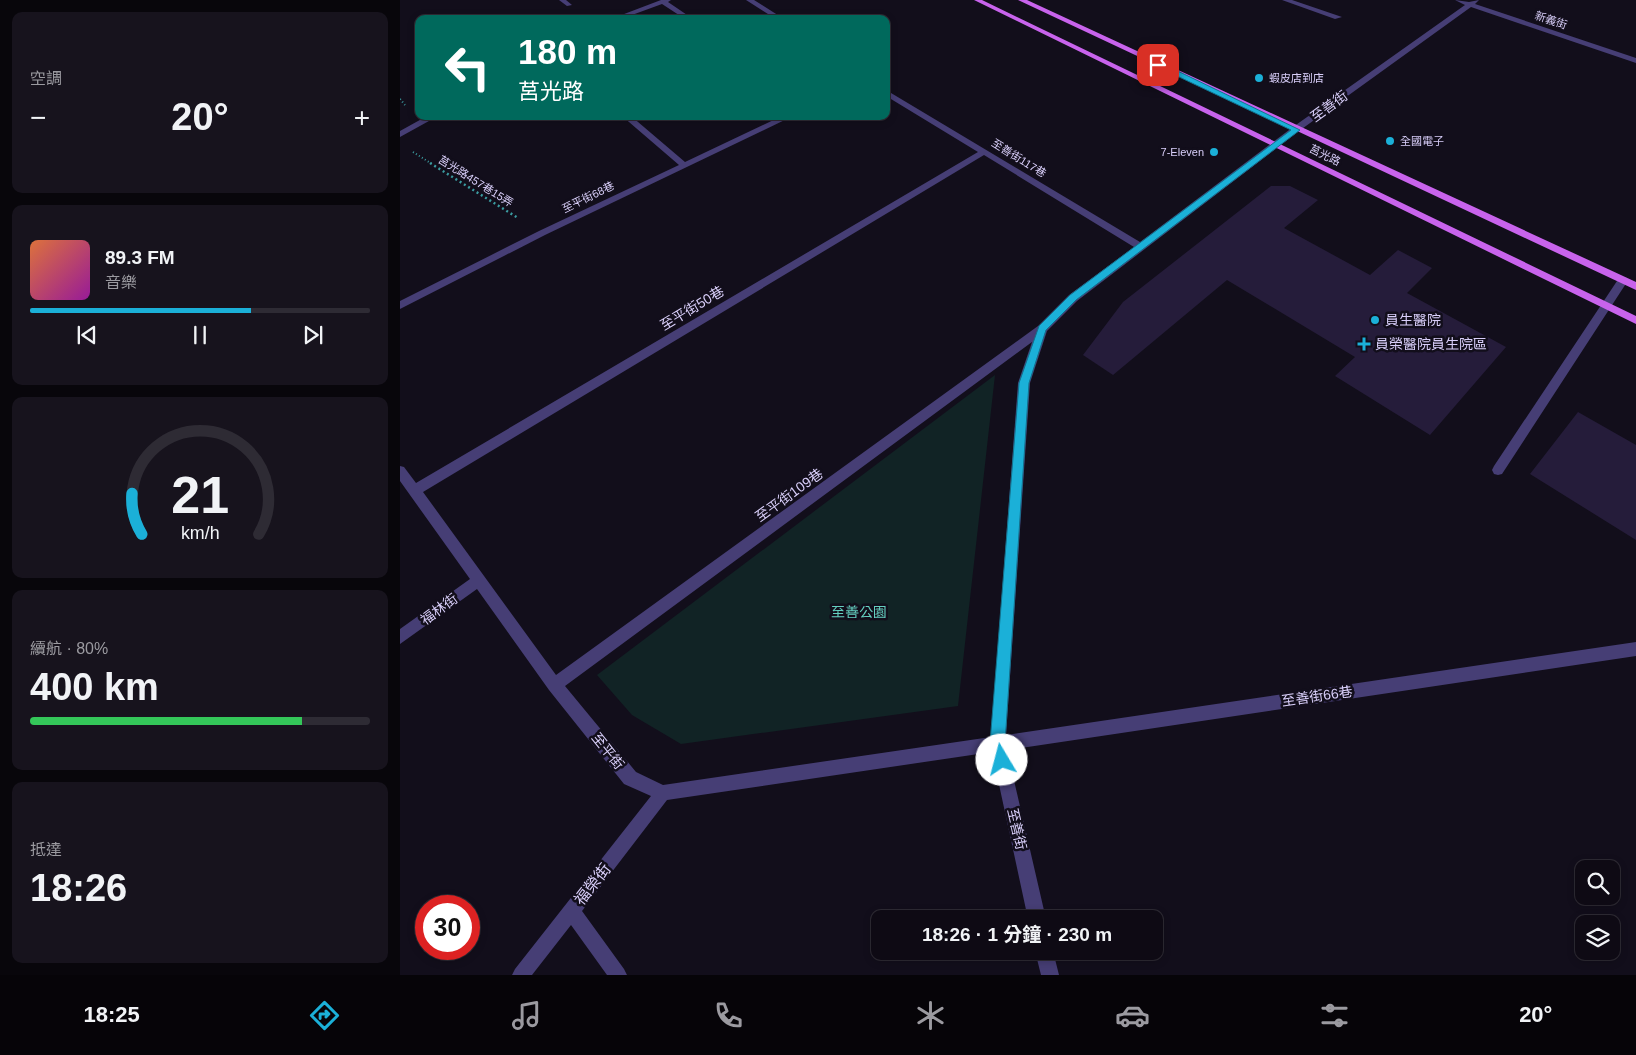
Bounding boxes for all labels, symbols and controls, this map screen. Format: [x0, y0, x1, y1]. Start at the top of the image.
street label: 新義街 [1533, 9, 1569, 31]
text: 180 m [518, 32, 617, 71]
icon: left [435, 35, 500, 100]
pin [1137, 44, 1179, 86]
icon: arrive [1144, 51, 1172, 79]
text: 空調 [30, 70, 62, 87]
marker: 蝦皮店到店 [1253, 72, 1265, 84]
place label: 蝦皮店到店 [1269, 72, 1324, 84]
text: 莒光路 [518, 79, 584, 104]
street label: 至善街 [1307, 87, 1351, 125]
text: 20° [171, 96, 229, 138]
text: − [30, 102, 46, 133]
text: + [354, 102, 370, 133]
marker: 全國電子 [1384, 135, 1396, 147]
place label: 全國電子 [1400, 135, 1444, 147]
street label: 至善街117巷 [990, 137, 1048, 179]
street label: 莒光路 [1308, 142, 1342, 168]
place label: 7-Eleven [1161, 146, 1204, 158]
marker: 7-Eleven [1208, 146, 1220, 158]
street label: 莒光路457巷15弄 [437, 153, 515, 209]
street label: 至平街68巷 [560, 179, 616, 215]
text: 89.3 FM [105, 247, 175, 268]
text: 音樂 [105, 274, 137, 291]
street label: 至平街50巷 [657, 283, 727, 333]
place label: 員生醫院 [1385, 312, 1441, 328]
marker: 員生醫院 [1369, 314, 1381, 326]
icon: previous [73, 321, 101, 349]
icon: pause [186, 321, 214, 349]
icon: next [299, 321, 327, 349]
place label: 員榮醫院員生院區 [1375, 336, 1487, 352]
marker: 員榮醫院員生院區 [1357, 337, 1371, 351]
street label: 至平街109巷 [752, 465, 826, 525]
text: 21 [171, 466, 229, 524]
text: km/h [181, 523, 219, 543]
street label: 福林街 [417, 590, 461, 628]
park label: 至善公園 [831, 604, 887, 620]
text: 續航 · 80% [30, 640, 108, 657]
text: 400 km [30, 666, 159, 708]
street label: 至善街66巷 [1280, 683, 1354, 709]
street label: 至平街 [589, 730, 627, 772]
position arrow [975, 733, 1027, 785]
street label: 至善街 [1004, 807, 1030, 851]
text: 抵達 [30, 841, 62, 858]
street label: 福榮街 [571, 860, 614, 908]
map controls [1575, 860, 1620, 960]
button: search [1575, 860, 1620, 905]
text: 18:26 [30, 867, 127, 909]
speed limit sign: 30 [415, 895, 480, 960]
button: layers [1575, 915, 1620, 960]
text: 18:26 · 1 分鐘 · 230 m [922, 924, 1112, 945]
icon: directions [307, 998, 342, 1033]
icon: music [509, 998, 544, 1033]
icon: phone [711, 998, 746, 1033]
icon: climate [913, 998, 948, 1033]
icon: car [1115, 998, 1150, 1033]
icon: filters [1317, 998, 1352, 1033]
text: 18:25 [84, 1002, 140, 1027]
text: 20° [1519, 1002, 1552, 1027]

